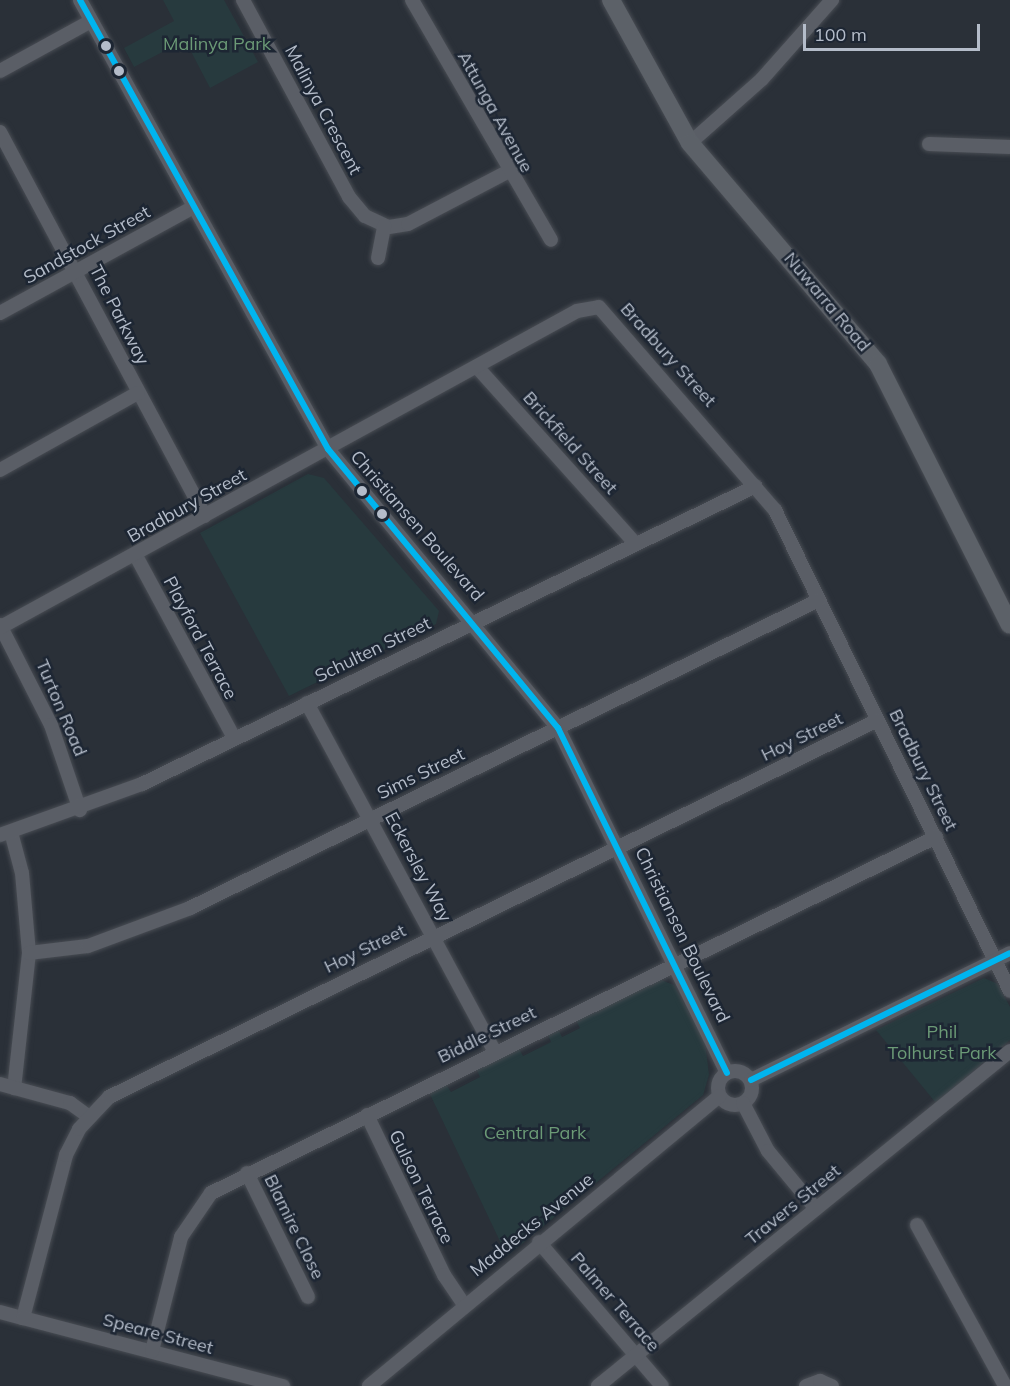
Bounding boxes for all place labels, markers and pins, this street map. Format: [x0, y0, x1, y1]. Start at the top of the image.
unlabelled marker [100, 40, 112, 52]
unlabelled marker [113, 65, 125, 77]
unlabelled marker [356, 485, 368, 497]
unlabelled marker [376, 508, 388, 520]

